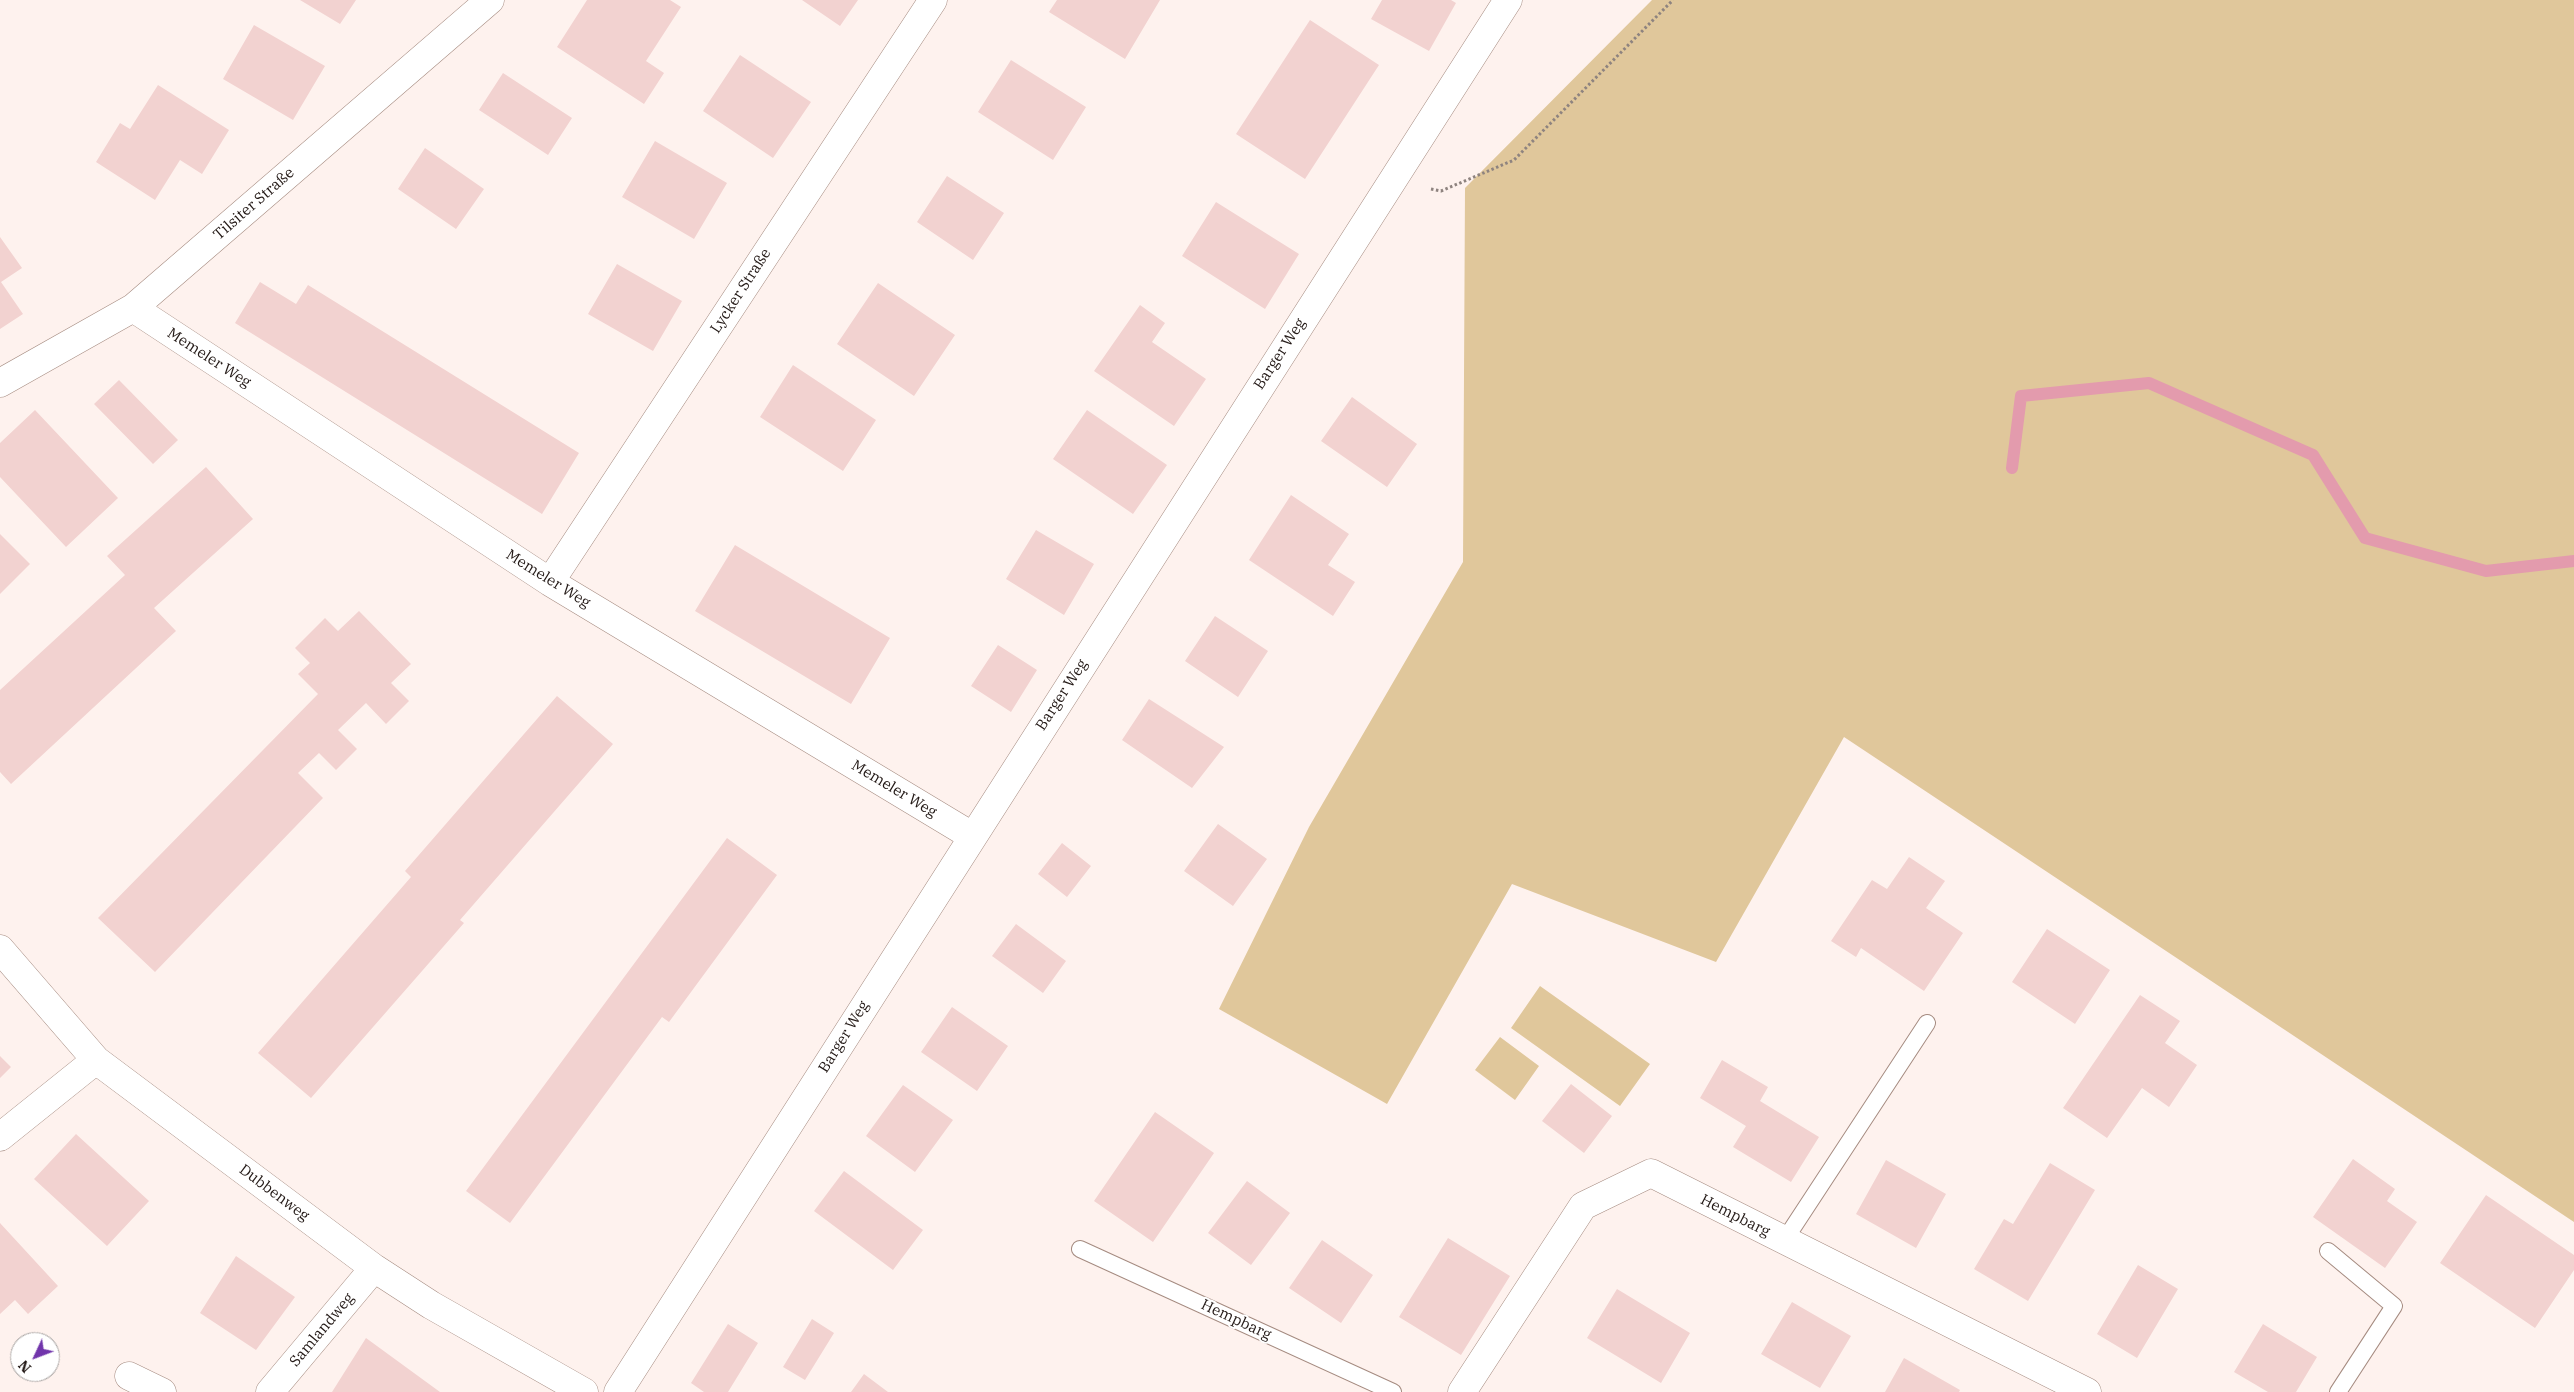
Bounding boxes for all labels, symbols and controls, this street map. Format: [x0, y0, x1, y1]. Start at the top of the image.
street label: Tilsiter Straße [210, 164, 298, 244]
street label: Lycker Straße [707, 245, 775, 337]
street label: Barger Weg [1250, 315, 1310, 393]
street label: Memeler Weg [164, 324, 254, 392]
street label: Memeler Weg [502, 546, 594, 612]
street label: Barger Weg [1032, 656, 1092, 734]
street label: Memeler Weg [848, 757, 940, 821]
street label: Barger Weg [815, 998, 873, 1076]
street label: Dubbenweg [235, 1161, 313, 1225]
street label: Hempbarg [1697, 1191, 1773, 1241]
street label: Samlandweg [286, 1290, 358, 1370]
street label: Hempbarg [1198, 1296, 1274, 1344]
north arrow [10, 1332, 60, 1382]
text: N [14, 1356, 35, 1377]

